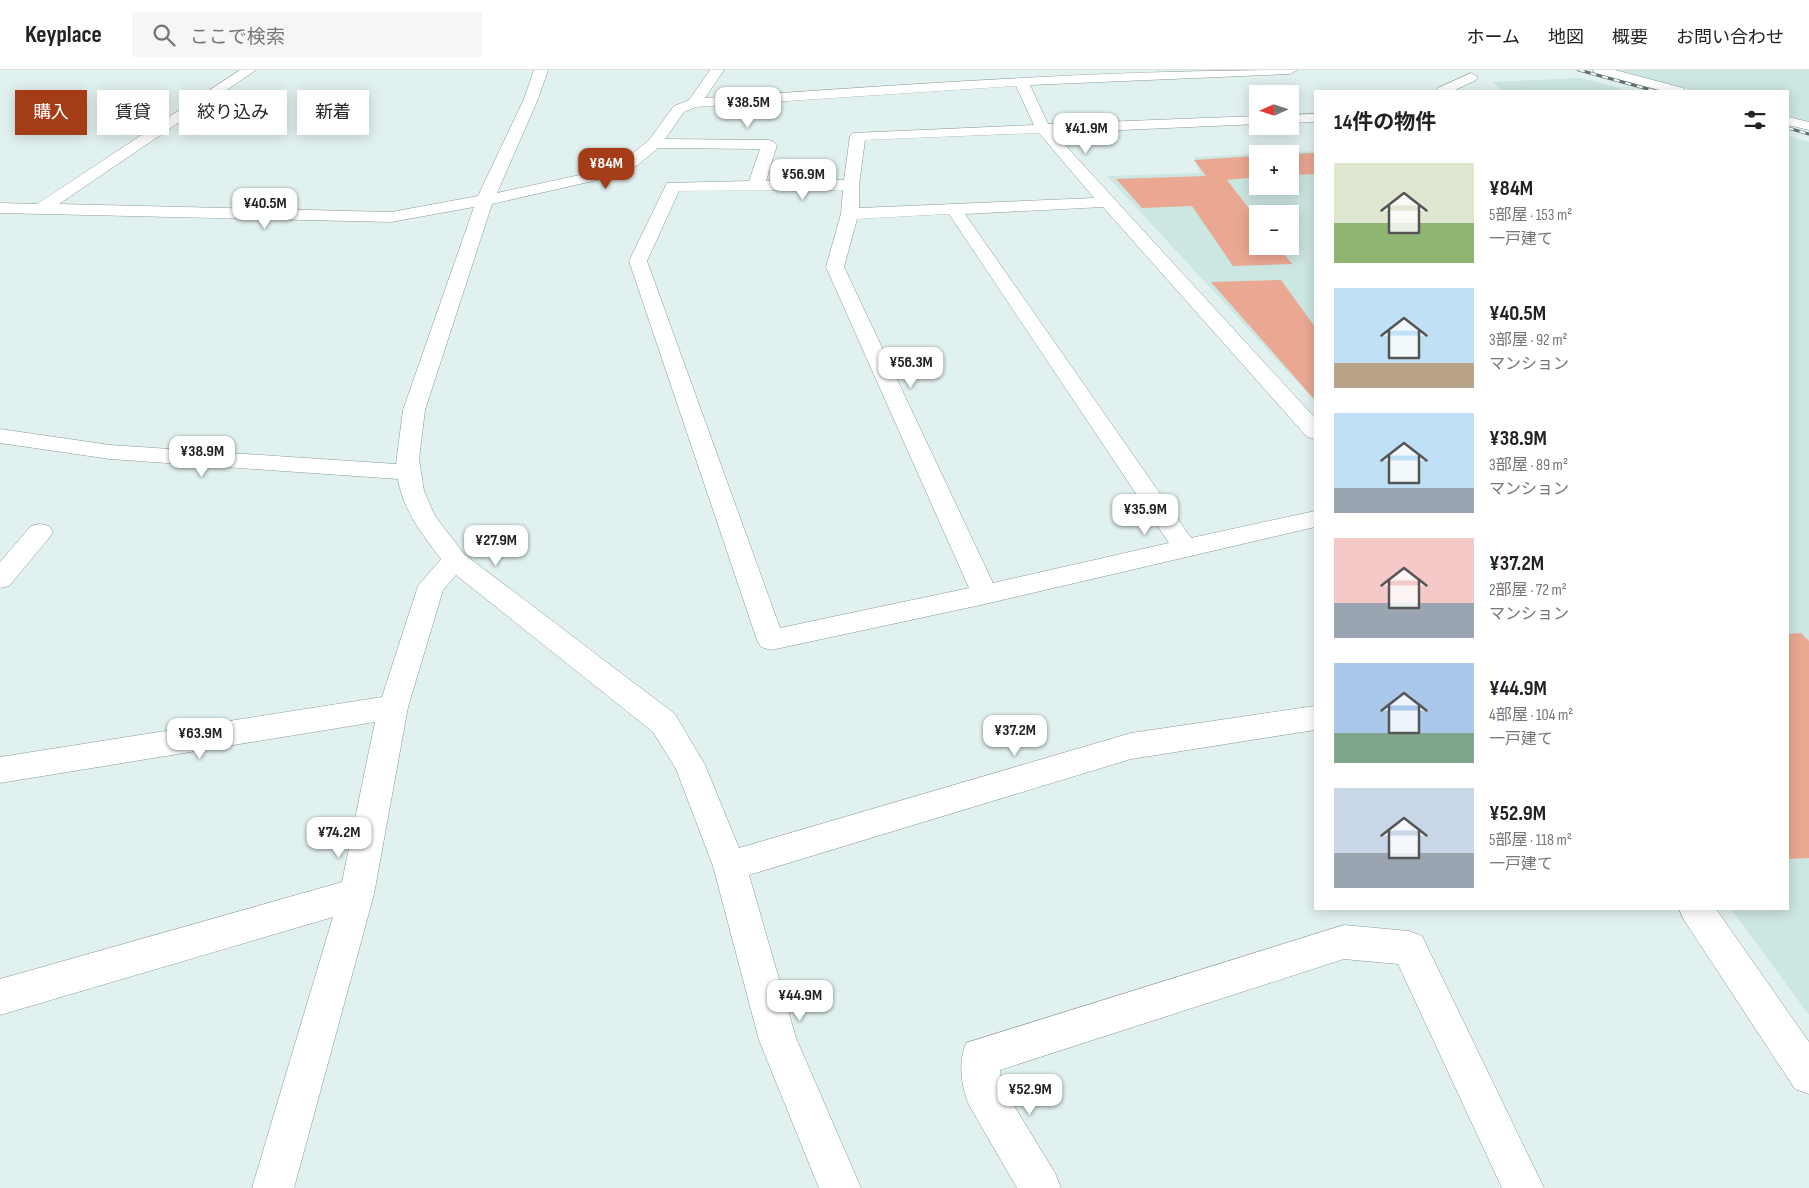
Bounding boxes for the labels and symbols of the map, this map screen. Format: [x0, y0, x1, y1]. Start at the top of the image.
north arrow [1249, 85, 1299, 135]
pin: ¥38.5M [707, 87, 789, 129]
pin: ¥41.9M [1045, 112, 1127, 155]
pin: ¥84M [576, 148, 636, 190]
pin: ¥56.9M [762, 158, 844, 201]
pin: ¥40.5M [224, 188, 306, 230]
pin: ¥56.3M [870, 346, 952, 389]
pin: ¥38.9M [161, 436, 243, 478]
pin: ¥35.9M [1104, 494, 1186, 536]
pin: ¥27.9M [455, 524, 537, 567]
pin: ¥37.2M [974, 714, 1056, 757]
pin: ¥63.9M [159, 718, 241, 760]
pin: ¥74.2M [298, 816, 380, 859]
pin: ¥44.9M [759, 980, 841, 1022]
pin: ¥52.9M [989, 1074, 1071, 1116]

